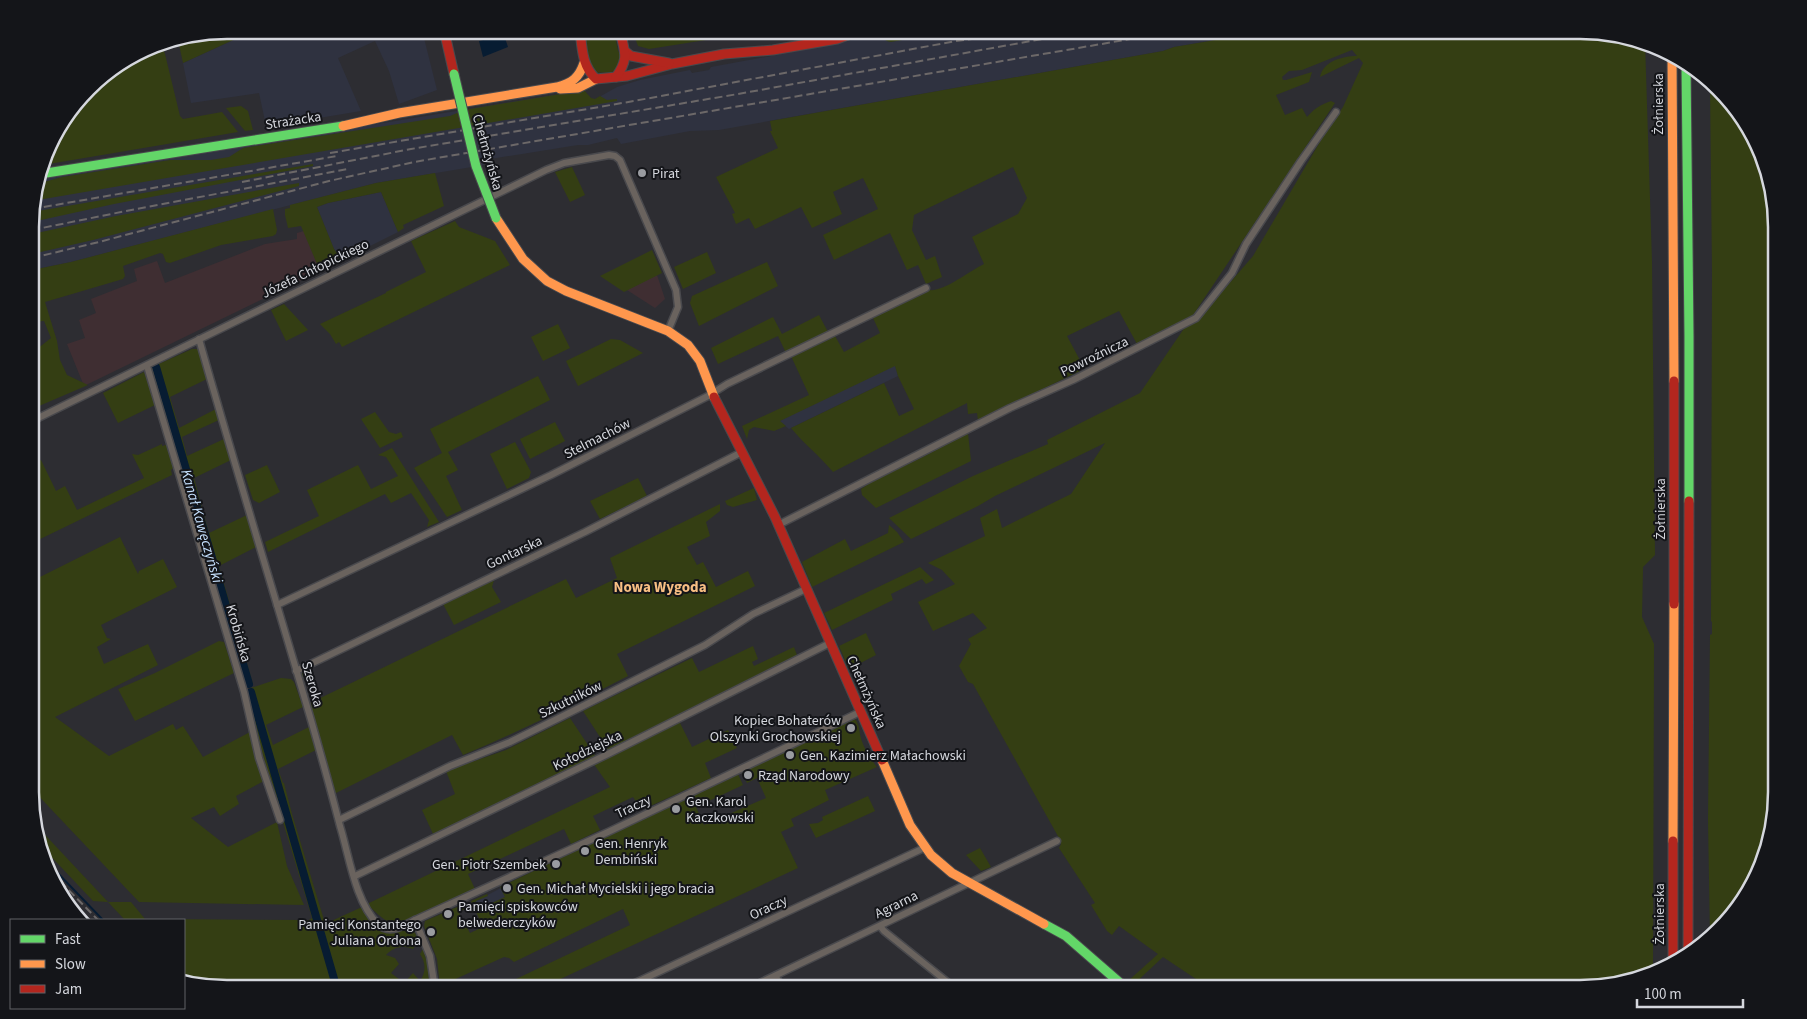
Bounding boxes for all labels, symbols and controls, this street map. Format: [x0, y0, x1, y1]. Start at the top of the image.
street label: Żołnierska [1649, 73, 1669, 135]
street label: Strażacka [264, 107, 323, 135]
street label: Chełmżyńska [467, 112, 507, 193]
place label: Pirat [652, 164, 680, 184]
marker: Pirat [636, 167, 648, 179]
street label: Józefa Chłopickiego [258, 234, 372, 304]
street label: Powroźnicza [1057, 332, 1132, 382]
street label: Stelmachów [561, 414, 634, 464]
water label: Kanał Kawęczyński [175, 467, 228, 586]
street label: Żołnierska [1651, 478, 1671, 540]
street label: Gontarska [483, 531, 546, 575]
district label: Nowa Wygoda [613, 577, 707, 598]
street label: Krobińska [220, 602, 256, 664]
street label: Chełmżyńska [841, 653, 891, 732]
street label: Szeroka [296, 659, 328, 709]
street label: Szkutników [536, 676, 605, 724]
place label: Kopiec Bohaterów Olszynki Grochowskiej [710, 711, 841, 747]
marker: Kopiec Bohaterów Olszynki Grochowskiej [845, 722, 857, 734]
street label: Kołodziejska [550, 726, 625, 776]
place label: Gen. Kazimierz Małachowski [800, 746, 966, 766]
marker: Gen. Kazimierz Małachowski [784, 749, 796, 761]
place label: Rząd Narodowy [758, 766, 850, 786]
marker: Rząd Narodowy [742, 769, 754, 781]
street label: Traczy [612, 790, 655, 824]
place label: Gen. Karol Kaczkowski [686, 792, 754, 828]
marker: Gen. Karol Kaczkowski [670, 803, 682, 815]
place label: Gen. Henryk Dembiński [595, 834, 667, 870]
marker: Gen. Henryk Dembiński [579, 845, 591, 857]
place label: Gen. Piotr Szembek [432, 855, 546, 875]
marker: Gen. Piotr Szembek [550, 858, 562, 870]
place label: Gen. Michał Mycielski i jego bracia [517, 879, 714, 899]
marker: Gen. Michał Mycielski i jego bracia [501, 882, 513, 894]
street label: Żołnierska [1650, 883, 1670, 945]
street label: Agrarna [871, 886, 921, 924]
street label: Oraczy [746, 890, 791, 925]
place label: Pamięci spiskowców belwederczyków [458, 897, 578, 933]
marker: Pamięci spiskowców belwederczyków [442, 908, 454, 920]
place label: Pamięci Konstantego Juliana Ordona [298, 915, 421, 951]
legend [10, 919, 185, 1009]
marker: Pamięci Konstantego Juliana Ordona [425, 926, 437, 938]
text: Fast [55, 929, 81, 950]
text: Slow [55, 954, 86, 975]
scale bar [1637, 976, 1743, 1008]
text: Jam [55, 979, 82, 1000]
text: 100 m [1644, 984, 1682, 1005]

